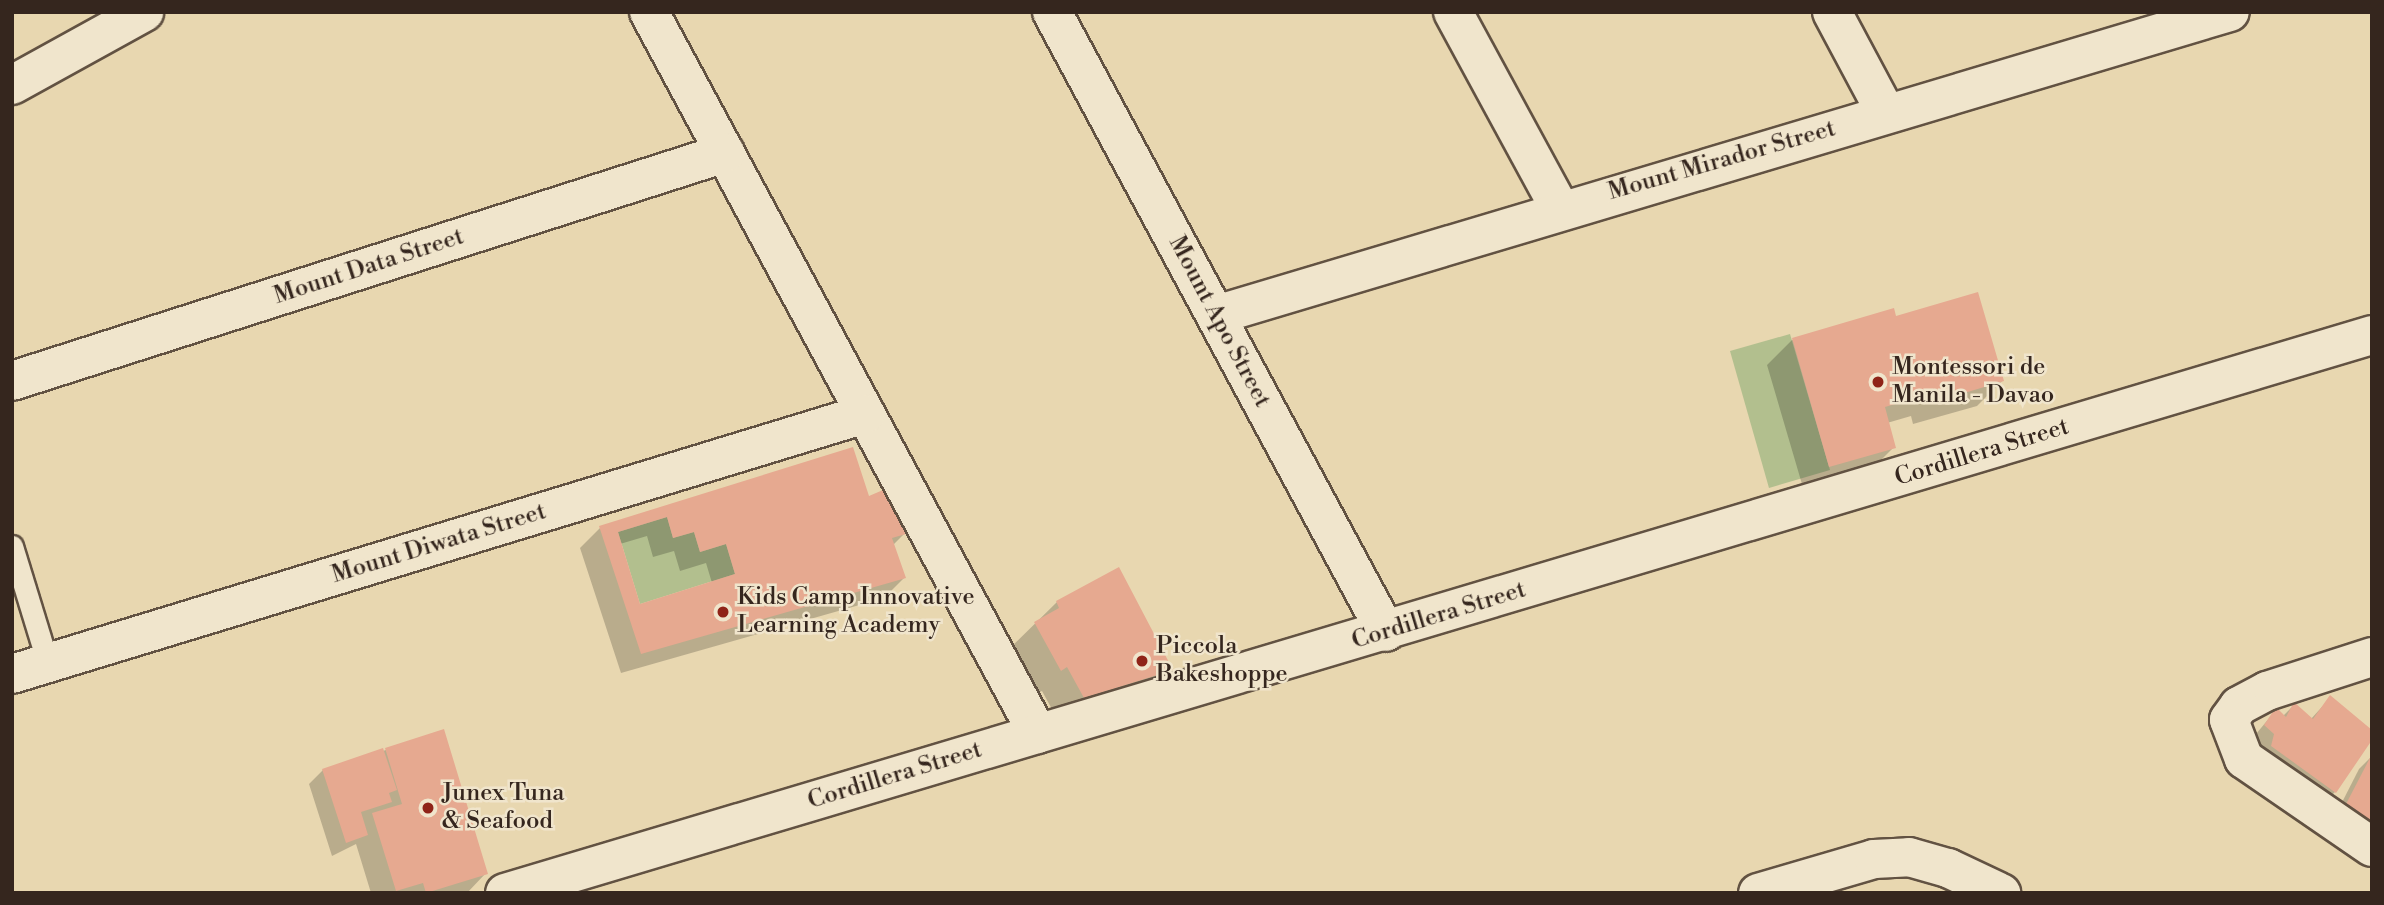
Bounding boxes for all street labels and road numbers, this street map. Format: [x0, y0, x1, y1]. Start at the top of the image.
street label: Mount Mirador Street [1605, 115, 1839, 207]
street label: Mount Data Street [270, 223, 468, 311]
street label: Mount Apo Street [1162, 231, 1276, 413]
street label: Cordillera Street [1891, 413, 2073, 493]
street label: Mount Diwata Street [328, 498, 550, 590]
street label: Cordillera Street [1348, 576, 1530, 656]
street label: Cordillera Street [804, 736, 986, 816]

